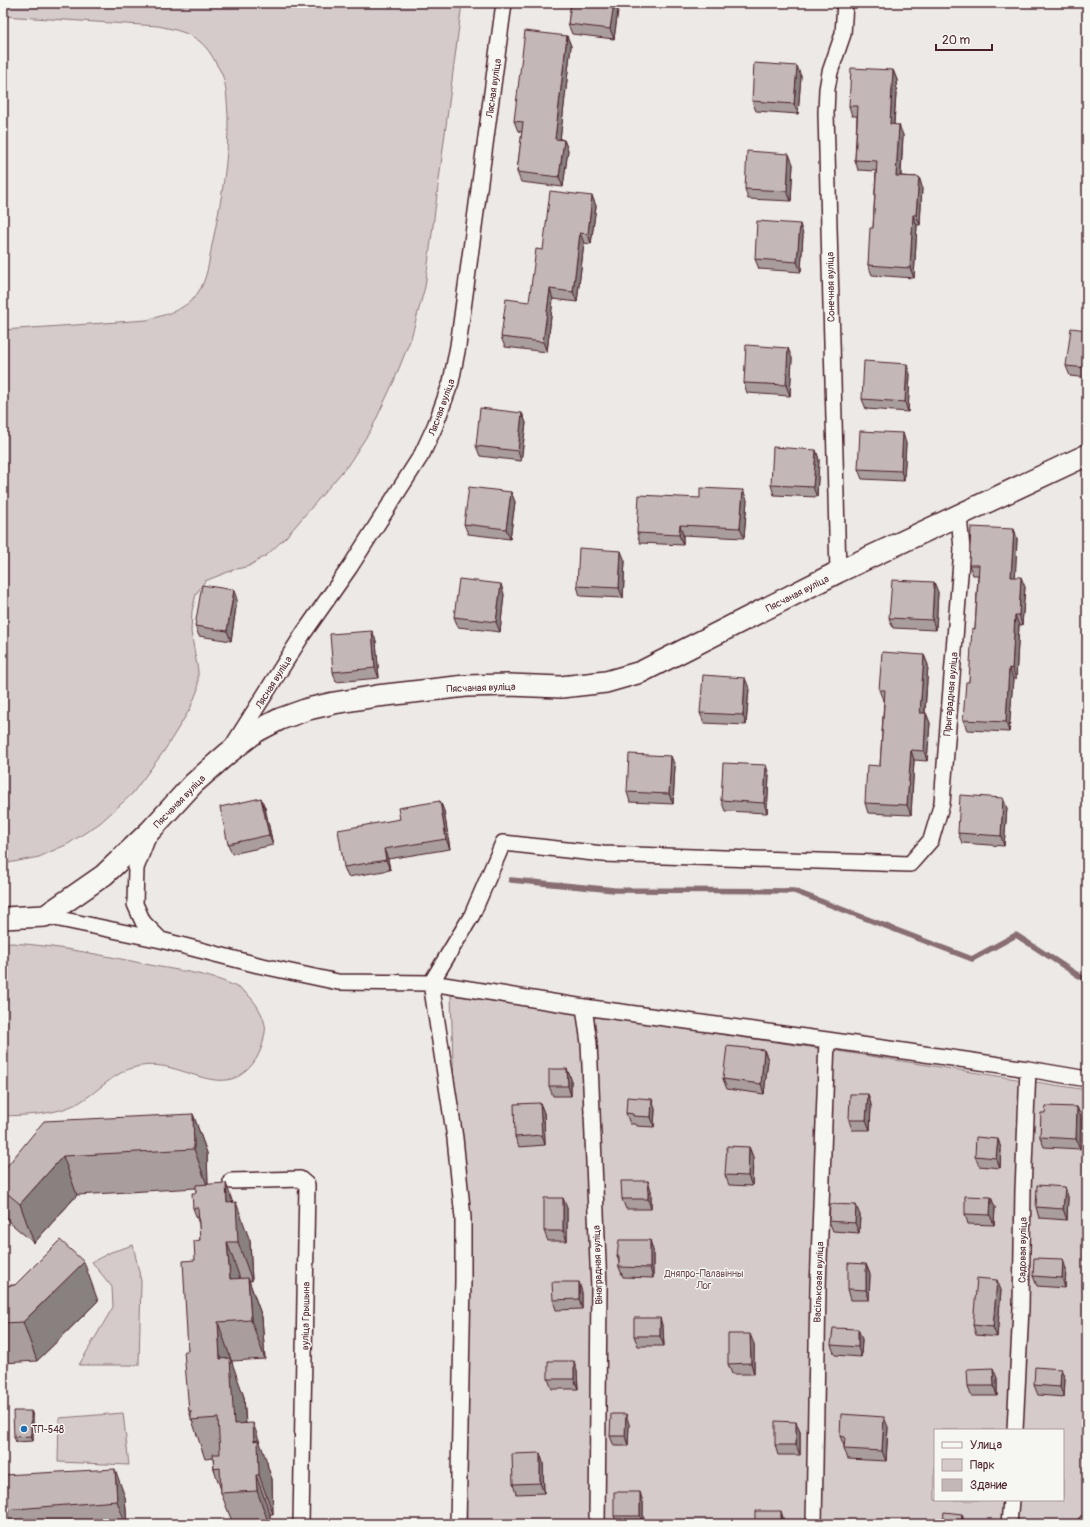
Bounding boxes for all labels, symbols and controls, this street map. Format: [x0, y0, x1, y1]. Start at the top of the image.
scale bar [936, 26, 992, 52]
text: 20 m [942, 33, 971, 48]
street label: Лясная вуліца [484, 58, 504, 119]
street label: Сонечная вуліца [824, 251, 838, 322]
street label: Лясная вуліца [426, 377, 458, 438]
street label: Пясчаная вуліца [764, 573, 831, 615]
street label: Прыгарадная вуліца [941, 651, 961, 737]
street label: Лясная вуліца [252, 654, 295, 712]
street label: Пясчаная вуліца [446, 681, 516, 695]
street label: Пясчаная вуліца [151, 772, 208, 831]
street label: Садовая вуліца [1016, 1217, 1030, 1283]
street label: Вінаградная вуліца [591, 1225, 605, 1305]
street label: Васільковая вуліца [812, 1241, 826, 1323]
park label: Дняпро-Палавінны Лог [664, 1268, 743, 1292]
street label: вуліца Грышына [299, 1281, 313, 1350]
marker: ТП-548 [19, 1424, 29, 1434]
place label: ТП-548 [32, 1424, 64, 1436]
legend [934, 1429, 1064, 1501]
text: Улица [970, 1438, 1002, 1453]
text: Парк [970, 1458, 995, 1473]
text: Здание [970, 1478, 1007, 1493]

